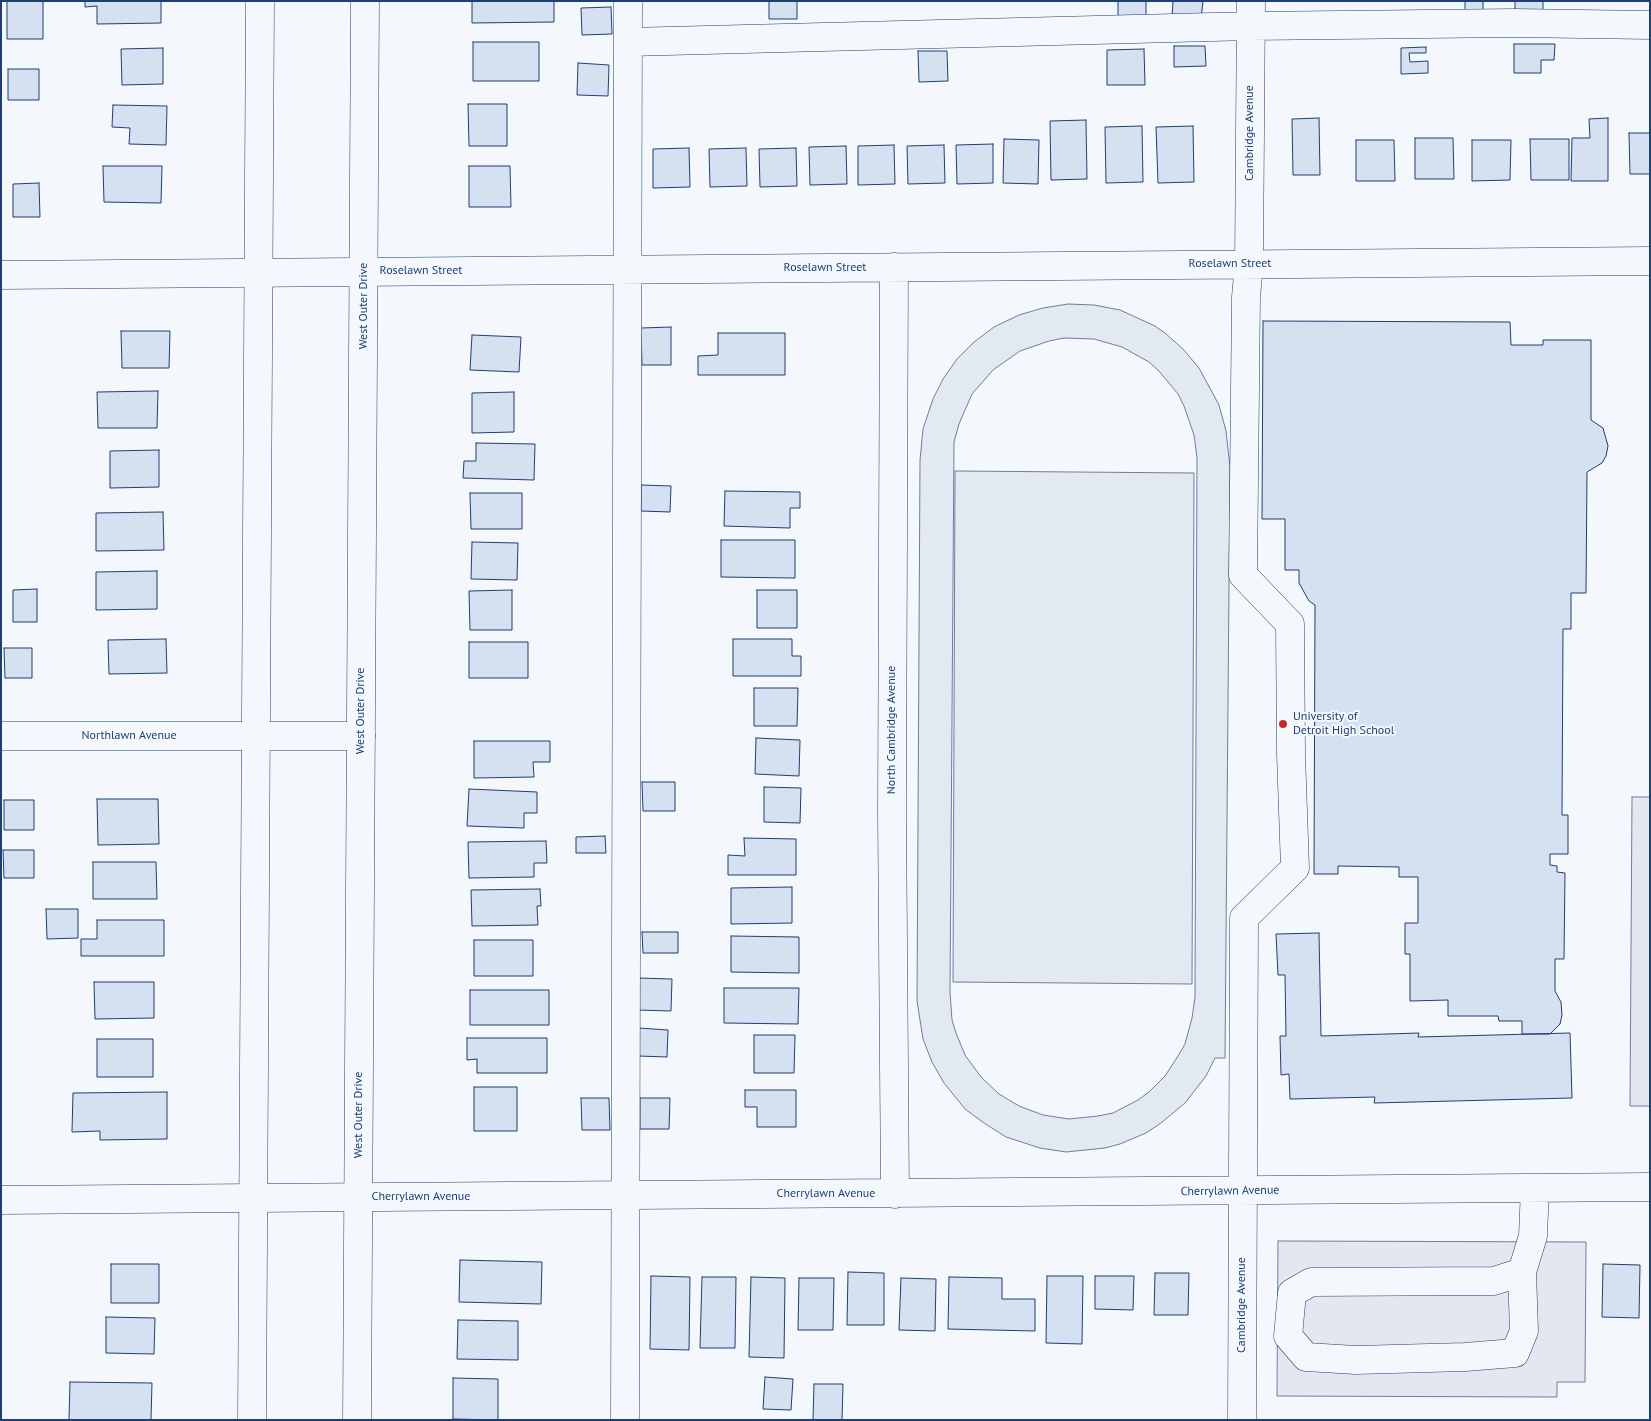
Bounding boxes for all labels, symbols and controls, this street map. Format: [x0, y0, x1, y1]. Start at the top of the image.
street label: Cambridge Avenue [1243, 85, 1257, 181]
street label: Roselawn Street [1189, 257, 1271, 271]
street label: Roselawn Street [784, 261, 866, 275]
street label: West Outer Drive [357, 263, 371, 349]
street label: Roselawn Street [380, 264, 462, 278]
street label: North Cambridge Avenue [885, 666, 899, 794]
street label: West Outer Drive [354, 668, 368, 754]
place label: University of Detroit High School [1293, 710, 1394, 738]
marker: University of Detroit High School [1277, 718, 1289, 730]
street label: Northlawn Avenue [81, 729, 177, 743]
street label: West Outer Drive [352, 1072, 366, 1158]
street label: Cherrylawn Avenue [1180, 1183, 1280, 1199]
street label: Cherrylawn Avenue [777, 1187, 875, 1201]
street label: Cherrylawn Avenue [372, 1190, 470, 1204]
street label: Cambridge Avenue [1235, 1257, 1249, 1353]

